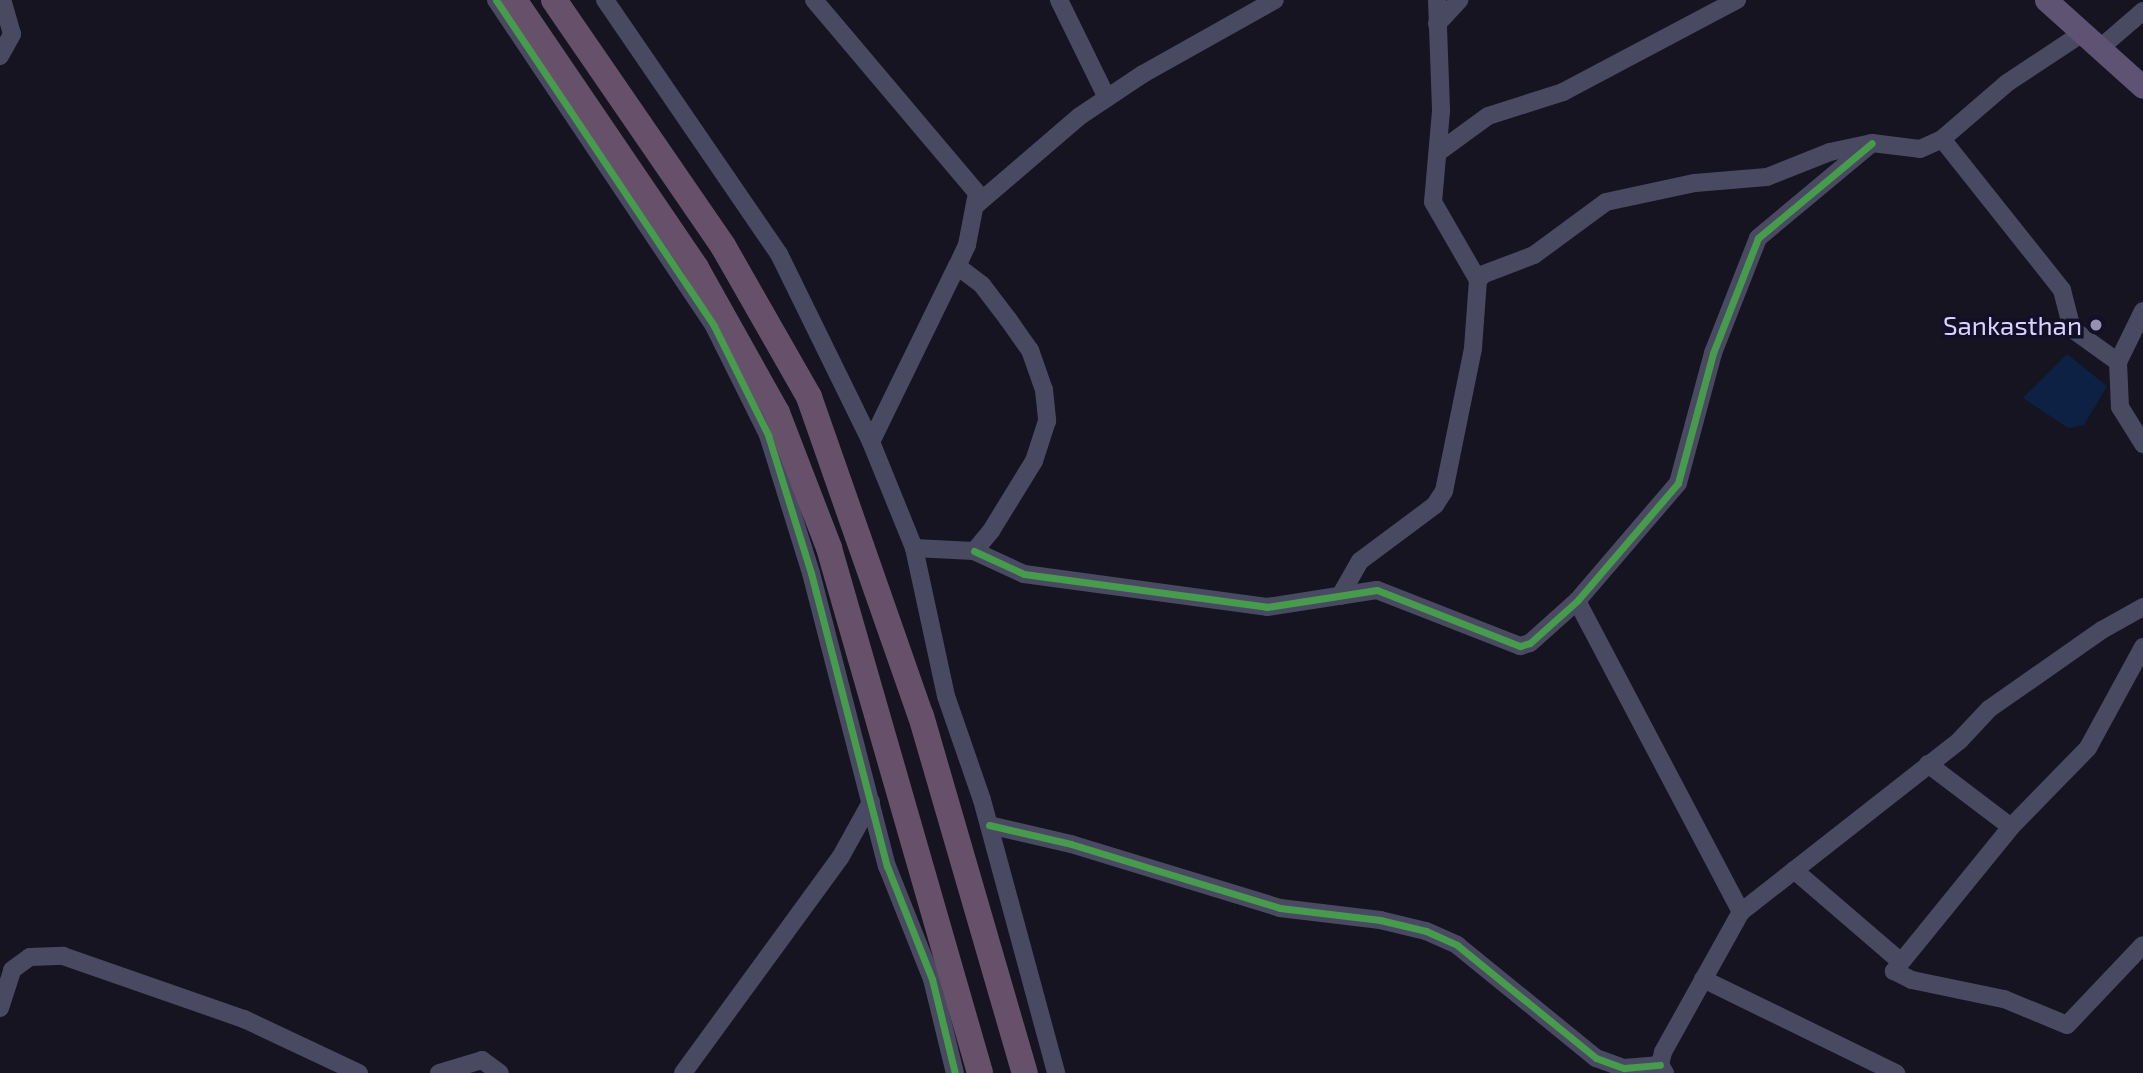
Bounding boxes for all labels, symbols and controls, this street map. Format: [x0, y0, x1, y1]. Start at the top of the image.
place label: Sankasthan [1943, 309, 2082, 341]
marker: Sankasthan [2088, 317, 2104, 333]

